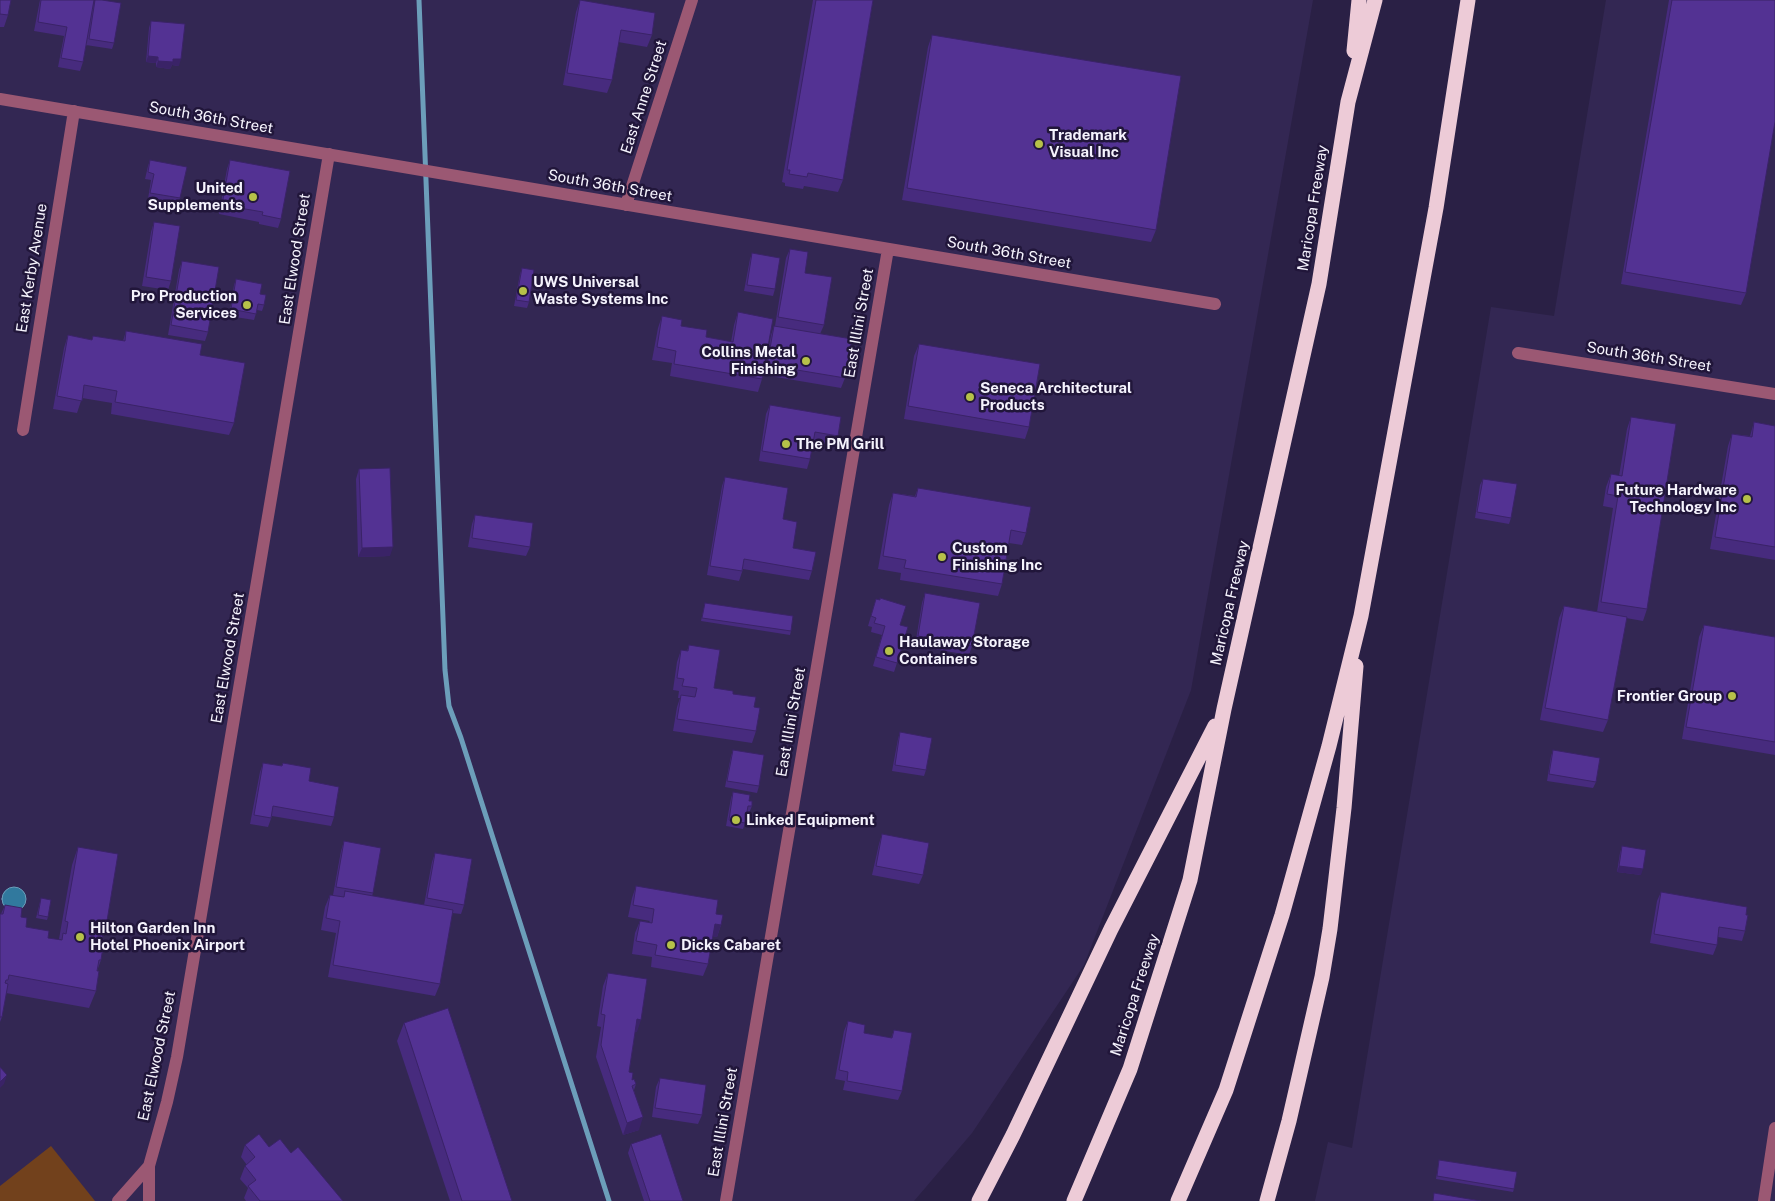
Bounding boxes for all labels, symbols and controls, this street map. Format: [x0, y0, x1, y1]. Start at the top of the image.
street label: East Anne Street [617, 38, 671, 156]
street label: South 36th Street [147, 98, 275, 138]
place label: Trademark Visual Inc [1049, 126, 1127, 161]
marker: Trademark Visual Inc [1033, 138, 1045, 150]
street label: Maricopa Freeway [1294, 144, 1332, 272]
street label: South 36th Street [546, 166, 674, 206]
place label: United Supplements [148, 179, 243, 214]
marker: United Supplements [247, 191, 259, 203]
street label: East Elwood Street [276, 192, 314, 326]
street label: East Kerby Avenue [13, 202, 51, 334]
street label: South 36th Street [945, 233, 1073, 273]
street label: East Illini Street [840, 267, 878, 379]
place label: UWS Universal Waste Systems Inc [533, 273, 669, 308]
marker: UWS Universal Waste Systems Inc [517, 285, 529, 297]
place label: Pro Production Services [131, 287, 237, 322]
marker: Pro Production Services [241, 299, 253, 311]
street label: South 36th Street [1585, 338, 1713, 376]
place label: Collins Metal Finishing [701, 343, 796, 378]
marker: Collins Metal Finishing [800, 355, 812, 367]
place label: Seneca Architectural Products [980, 379, 1132, 414]
marker: Seneca Architectural Products [964, 391, 976, 403]
place label: The PM Grill [796, 435, 884, 453]
marker: The PM Grill [780, 438, 792, 450]
place label: Future Hardware Technology Inc [1616, 481, 1737, 516]
marker: Future Hardware Technology Inc [1741, 493, 1753, 505]
place label: Custom Finishing Inc [952, 539, 1042, 574]
street label: Maricopa Freeway [1207, 539, 1253, 667]
marker: Custom Finishing Inc [936, 551, 948, 563]
street label: East Elwood Street [208, 591, 248, 725]
place label: Haulaway Storage Containers [899, 633, 1030, 668]
marker: Haulaway Storage Containers [883, 645, 895, 657]
street label: East Illini Street [772, 666, 810, 778]
place label: Frontier Group [1617, 687, 1722, 705]
marker: Frontier Group [1726, 690, 1738, 702]
place label: Linked Equipment [746, 811, 875, 829]
marker: Linked Equipment [730, 814, 742, 826]
place label: Hilton Garden Inn Hotel Phoenix Airport [90, 919, 245, 954]
marker: Hilton Garden Inn Hotel Phoenix Airport [74, 931, 86, 943]
street label: Maricopa Freeway [1107, 932, 1163, 1058]
place label: Dicks Cabaret [681, 936, 781, 954]
marker: Dicks Cabaret [665, 939, 677, 951]
street label: East Elwood Street [134, 989, 180, 1123]
street label: East Illini Street [704, 1066, 742, 1178]

